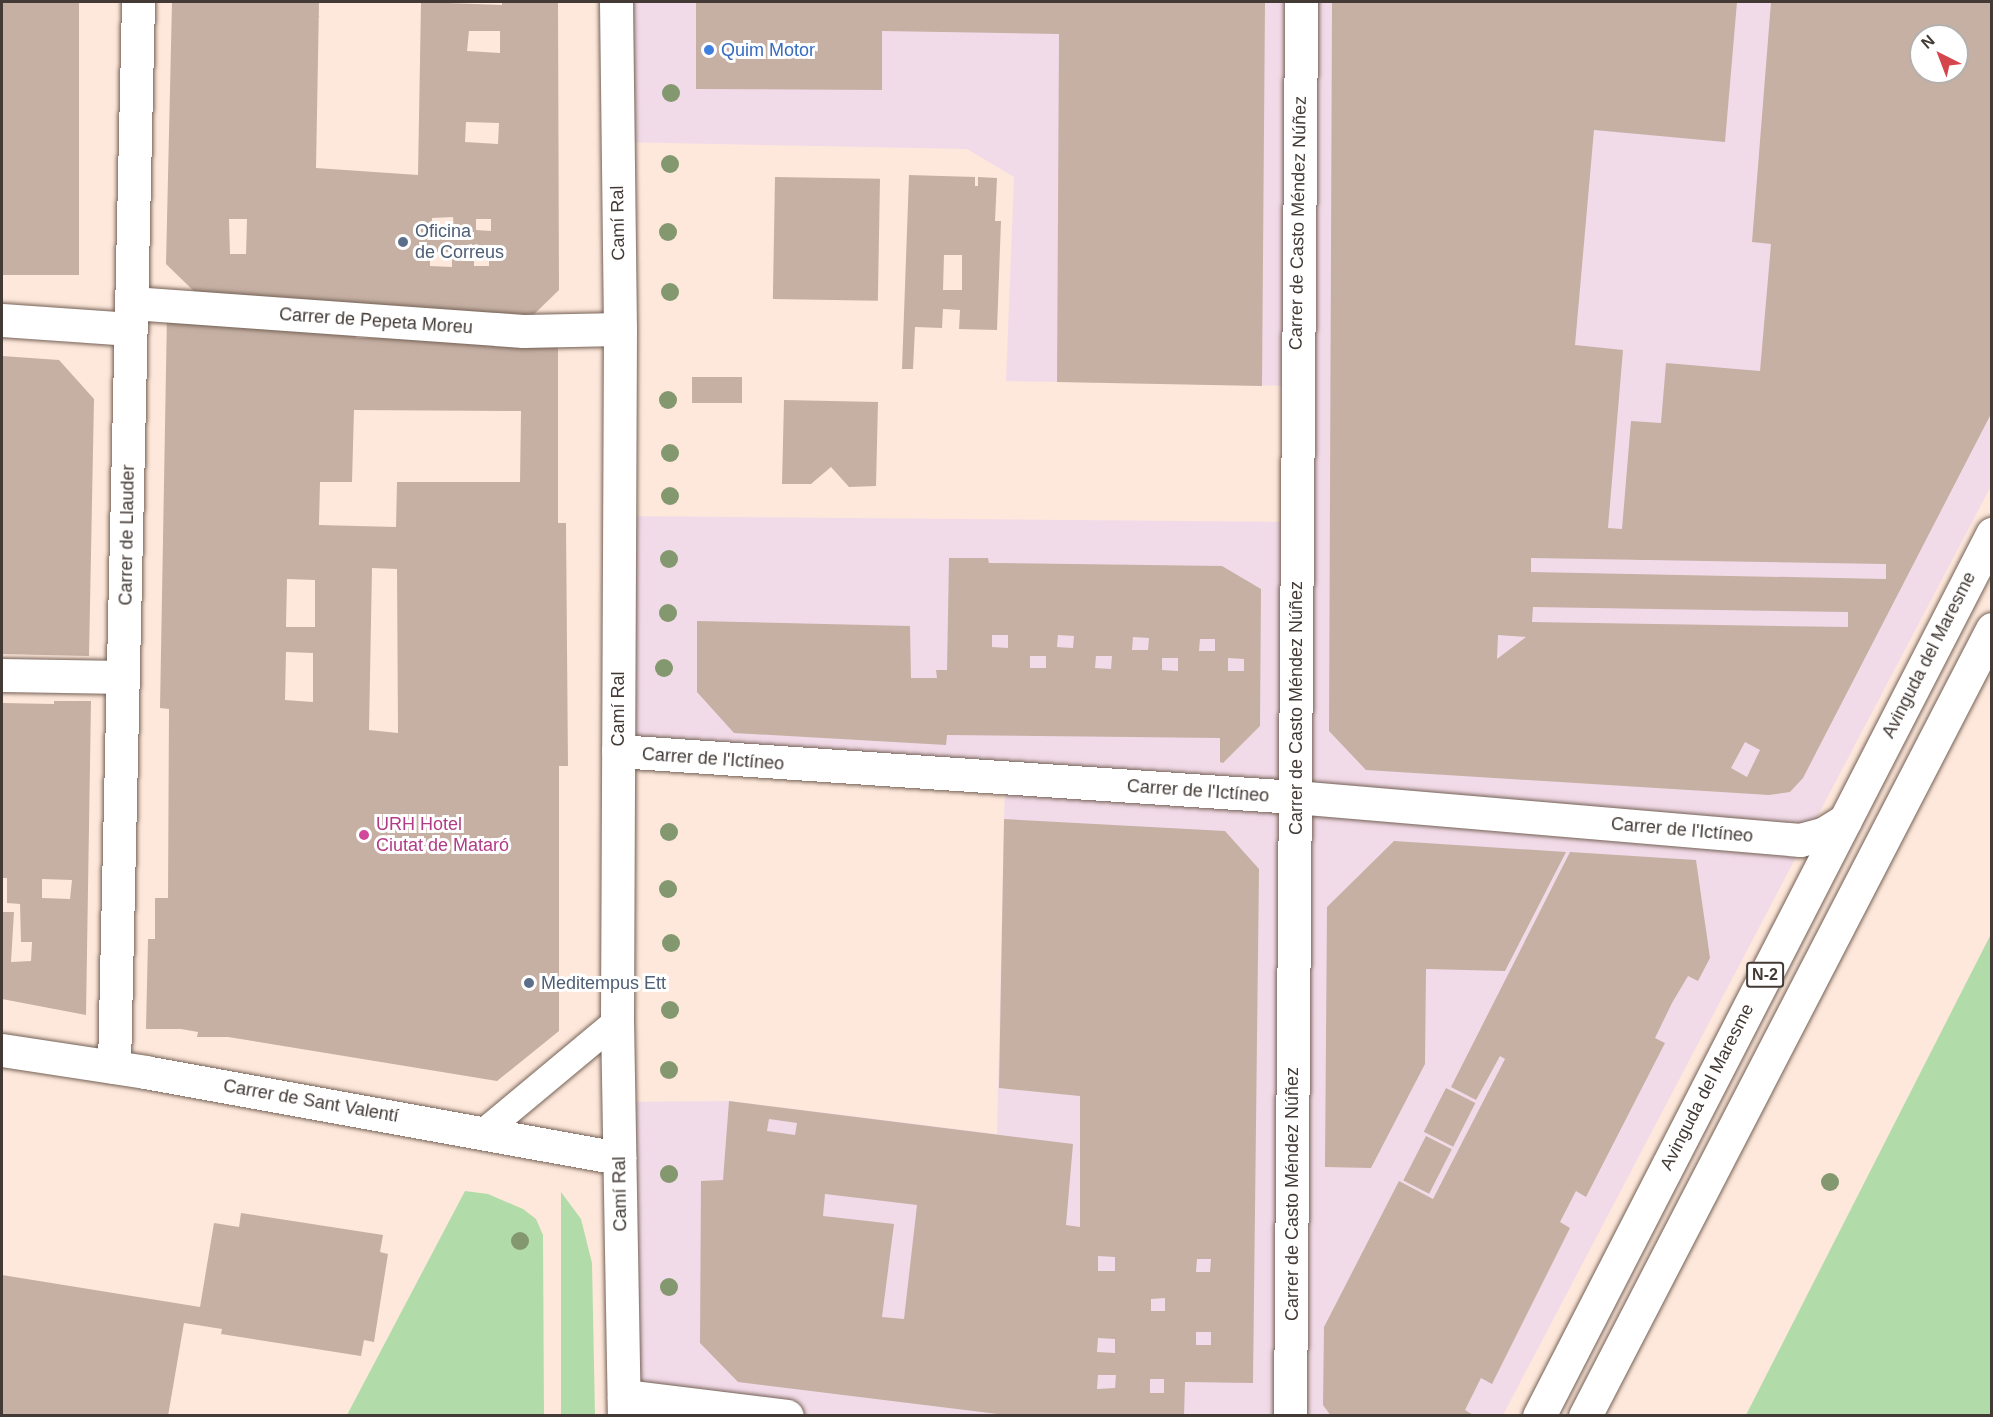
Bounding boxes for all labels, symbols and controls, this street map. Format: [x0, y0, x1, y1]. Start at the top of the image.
north arrow [1909, 24, 1969, 84]
text: N [1918, 32, 1938, 52]
place label: Quim Motor [721, 39, 815, 61]
marker: Quim Motor [702, 43, 716, 57]
street label: Carrer de Casto Méndez Núñez [1285, 96, 1311, 350]
street label: Camí Ral [607, 185, 629, 261]
place label: Oficina de Correus [415, 221, 504, 264]
marker: Oficina de Correus [396, 235, 410, 249]
street label: Carrer de Pepeta Moreu [278, 303, 474, 339]
street label: Carrer de Llauder [115, 464, 139, 606]
street label: Avinguda del Maresme [1878, 568, 1980, 742]
street label: Carrer de Casto Méndez Núñez [1285, 581, 1307, 835]
street label: Camí Ral [607, 671, 629, 747]
street label: Carrer de l'Ictíneo [641, 743, 785, 775]
street label: Carrer de l'Ictíneo [1126, 775, 1270, 807]
street label: Carrer de l'Ictíneo [1610, 813, 1754, 847]
place label: URH Hotel Ciutat de Mataró [376, 814, 509, 856]
marker: URH Hotel Ciutat de Mataró [357, 828, 371, 842]
road number: N-2 [1746, 962, 1784, 988]
place label: Meditempus Ett [541, 972, 666, 994]
marker: Meditempus Ett [522, 976, 536, 990]
street label: Avinguda del Maresme [1656, 1000, 1758, 1174]
street label: Carrer de Casto Méndez Núñez [1281, 1067, 1303, 1321]
street label: Carrer de Sant Valentí [222, 1075, 400, 1127]
street label: Camí Ral [609, 1156, 631, 1232]

